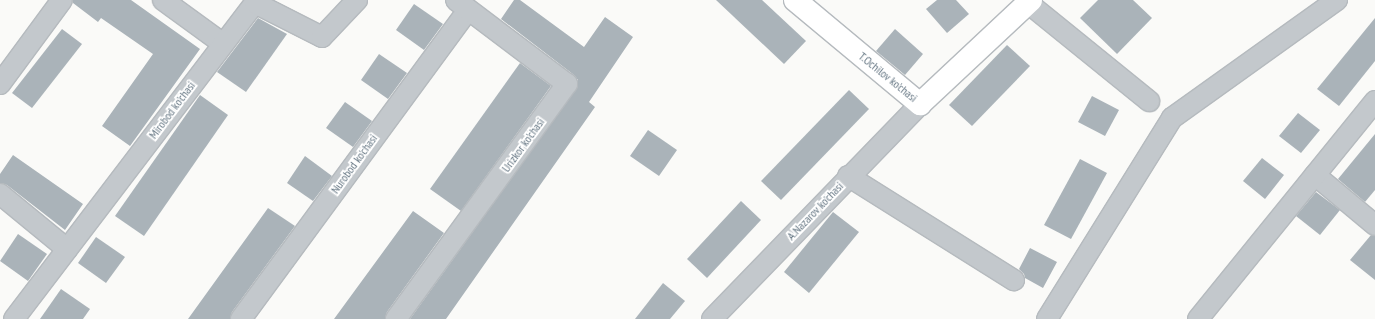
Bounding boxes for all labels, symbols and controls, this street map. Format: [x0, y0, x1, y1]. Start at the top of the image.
street label: T.Ochilov ko'chasi [856, 49, 920, 105]
street label: Mirobod ko'chasi [146, 78, 198, 142]
street label: Urizkor ko'chasi [499, 115, 547, 175]
street label: Nurobod ko'chasi [328, 132, 380, 196]
street label: A.Nazarov ko'chasi [784, 179, 846, 243]

